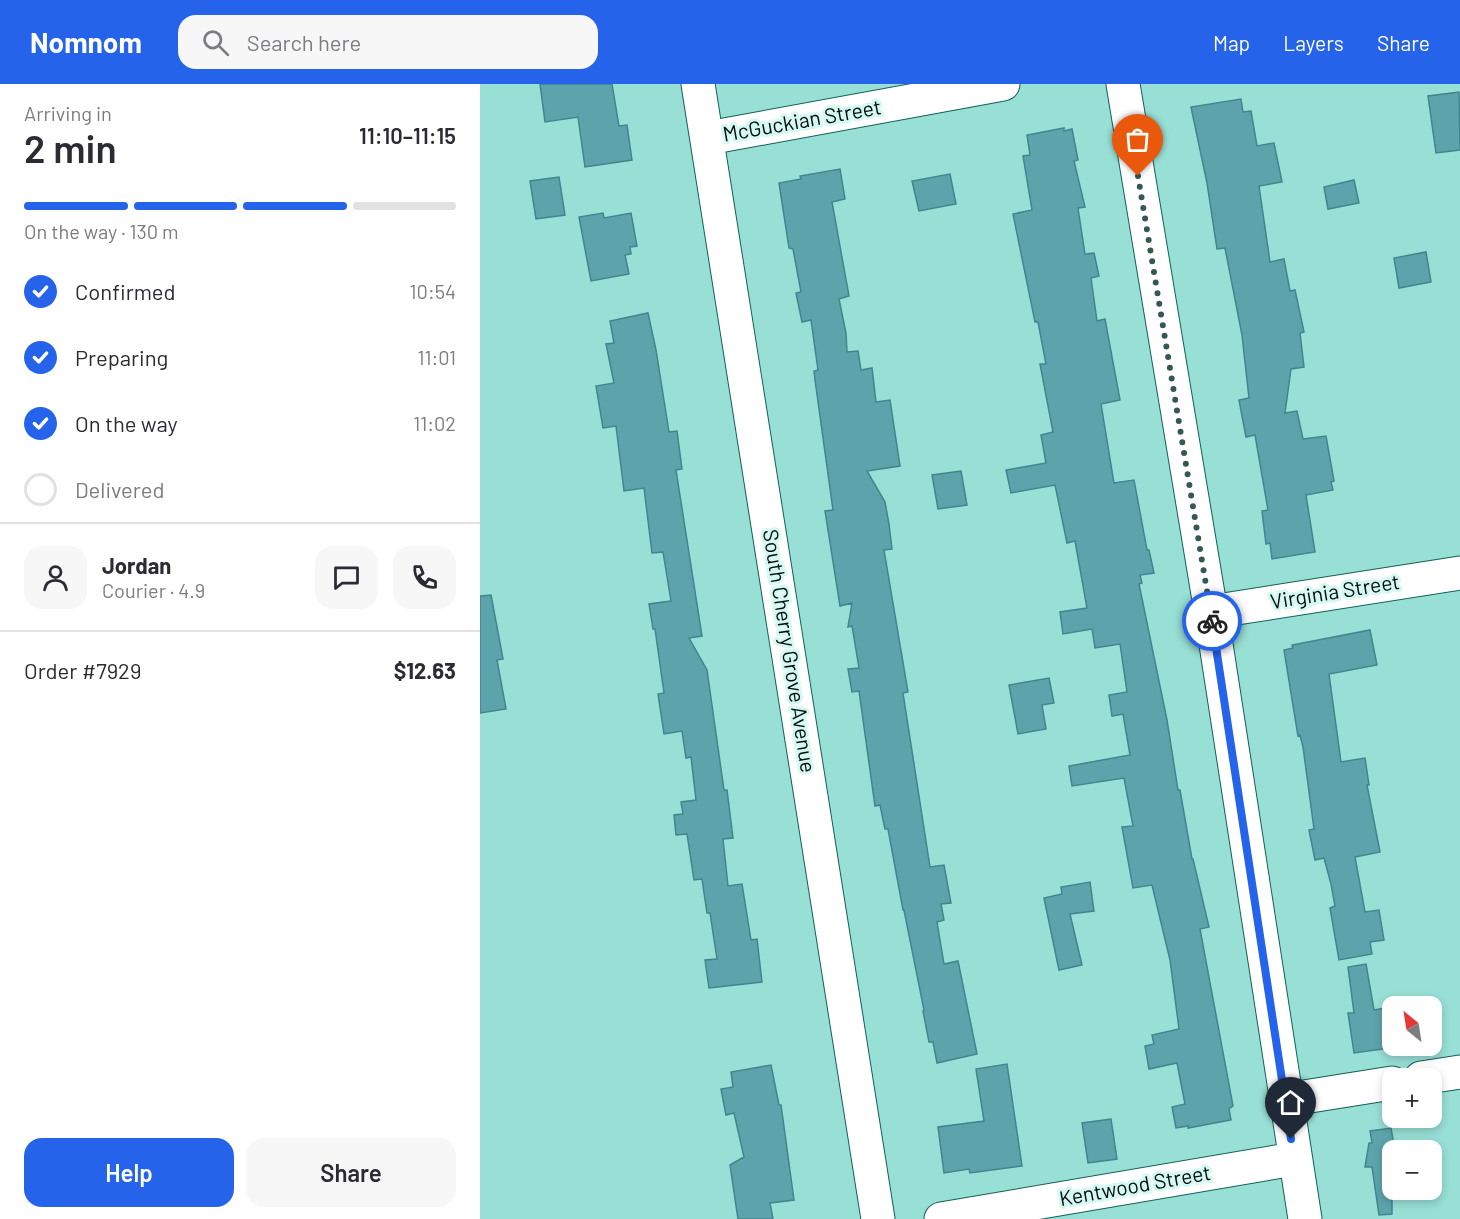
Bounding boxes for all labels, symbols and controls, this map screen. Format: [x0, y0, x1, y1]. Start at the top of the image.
search box [178, 15, 598, 69]
text: Nomnom [30, 25, 142, 59]
icon: search [199, 26, 232, 59]
text: Search here [247, 29, 361, 55]
text: Map [1213, 30, 1250, 55]
text: Layers [1283, 30, 1344, 55]
text: Share [1377, 30, 1430, 55]
street label: McGuckian Street [721, 93, 883, 146]
text: Arriving in [24, 101, 112, 125]
pin [1112, 114, 1163, 176]
text: 11:10–11:15 [359, 122, 456, 148]
icon: bag [1121, 123, 1154, 156]
text: 2 min [24, 124, 117, 171]
text: On the way · 130 m [24, 219, 179, 243]
icon: check [24, 275, 57, 308]
text: Confirmed [75, 278, 175, 304]
text: 10:54 [410, 279, 456, 303]
icon: check [24, 341, 57, 374]
text: Preparing [75, 344, 168, 370]
text: 11:01 [417, 345, 456, 369]
icon: check [24, 407, 57, 440]
text: On the way [75, 410, 178, 436]
text: 11:02 [413, 411, 456, 435]
text: Delivered [75, 476, 164, 502]
street label: South Cherry Grove Avenue [759, 527, 822, 774]
button: person [24, 546, 87, 609]
button: chat [315, 546, 378, 609]
button: phone [393, 546, 456, 609]
text: Jordan [102, 552, 171, 578]
street label: Virginia Street [1268, 568, 1401, 613]
text: Courier · 4.9 [102, 578, 205, 602]
courier [1182, 591, 1242, 651]
icon: bike [1196, 605, 1229, 638]
text: Order #7929 [24, 657, 141, 683]
text: $12.63 [394, 657, 456, 683]
north arrow [1382, 996, 1442, 1056]
map controls [1382, 996, 1442, 1200]
button: + [1382, 1068, 1442, 1128]
pin [1265, 1077, 1316, 1139]
icon: home [1274, 1086, 1307, 1119]
button: Help [24, 1138, 234, 1207]
button: Share [246, 1138, 456, 1207]
button: − [1382, 1140, 1442, 1200]
street label: Kentwood Street [1057, 1159, 1212, 1210]

